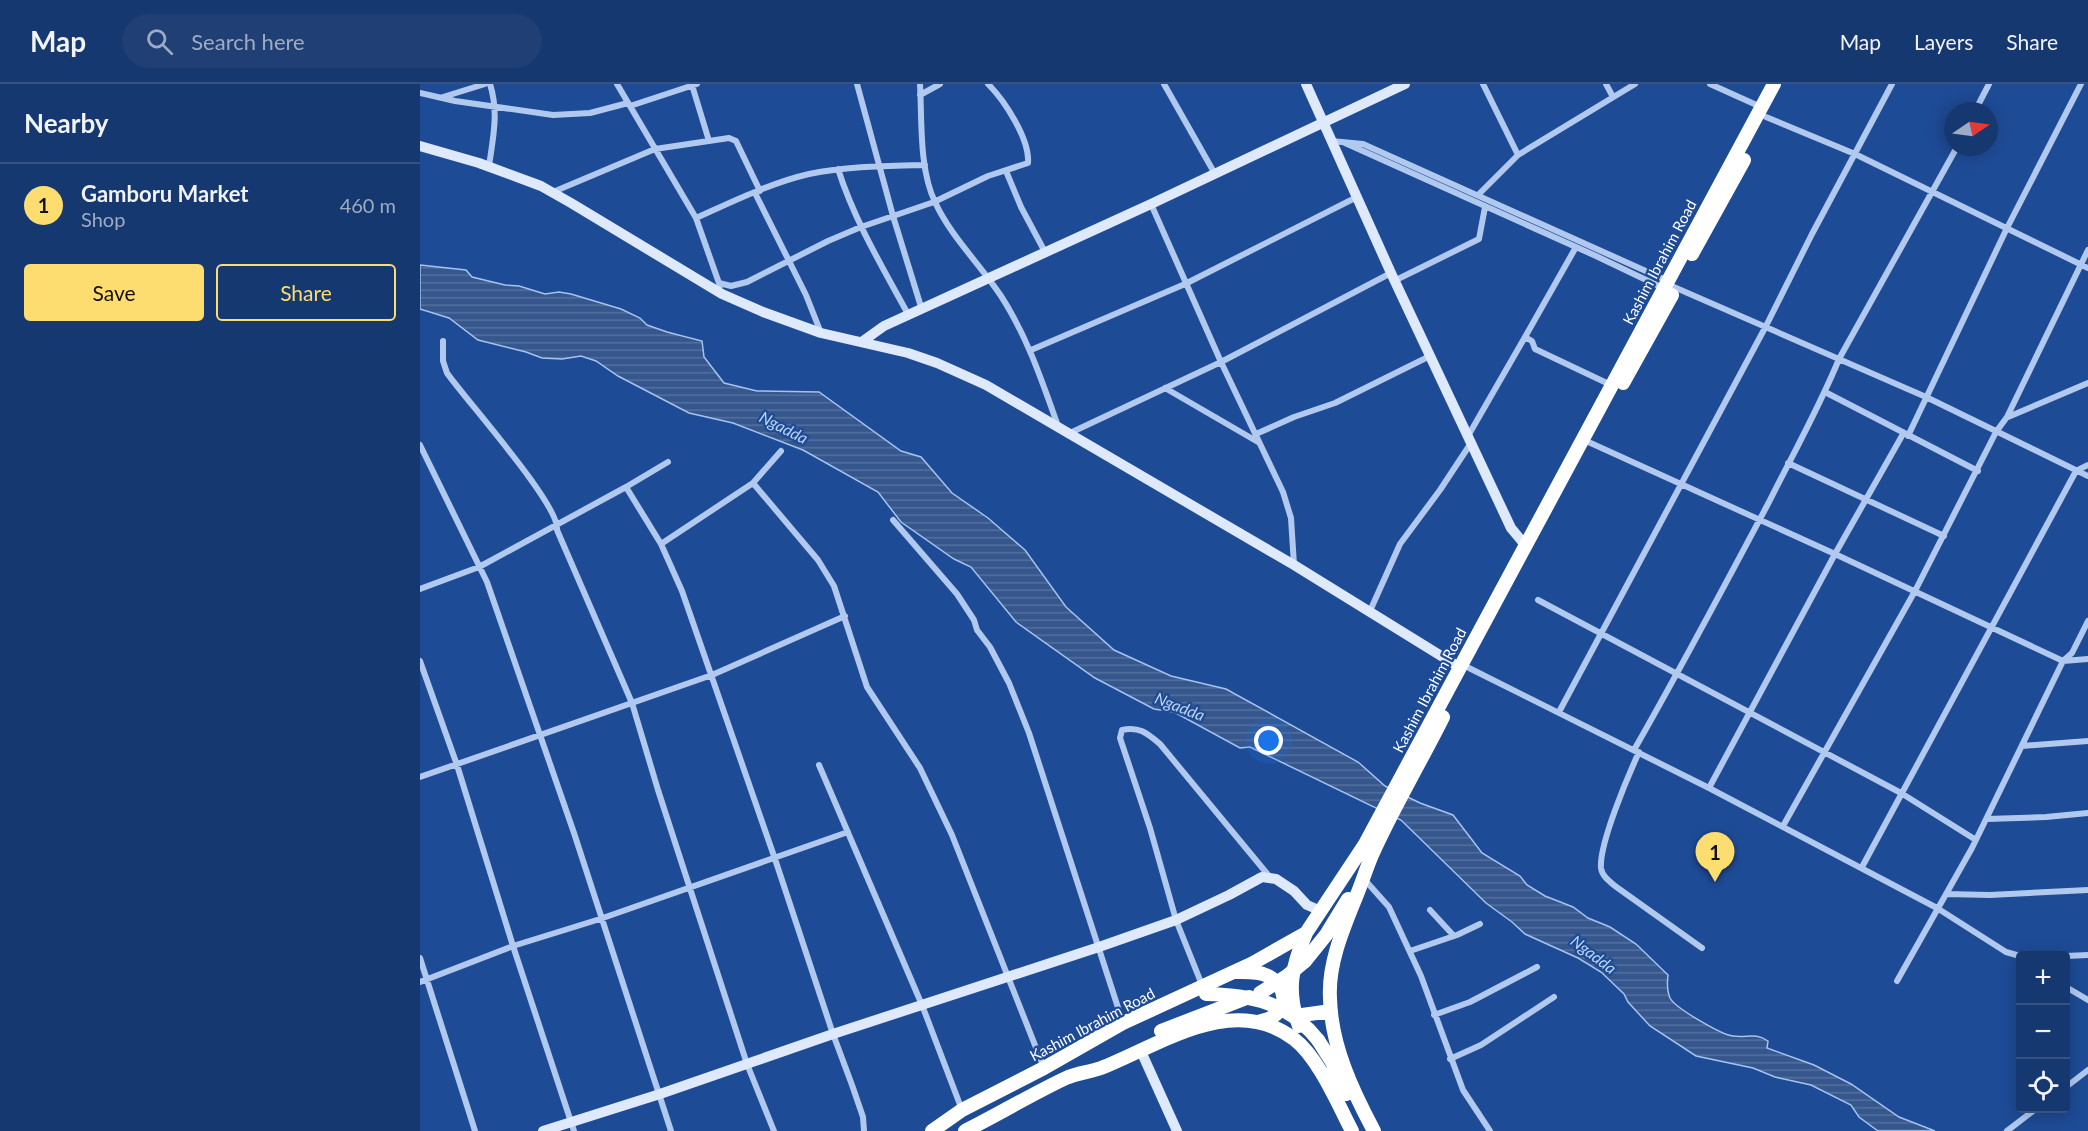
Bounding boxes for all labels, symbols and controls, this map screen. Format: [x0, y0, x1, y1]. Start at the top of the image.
search box [122, 14, 542, 68]
text: Map [30, 24, 86, 58]
icon: search [143, 25, 176, 58]
text: Search here [191, 28, 305, 55]
text: Map [1840, 29, 1881, 54]
text: Layers [1914, 29, 1973, 54]
text: Share [2006, 29, 2058, 54]
north arrow [1944, 102, 1998, 156]
text: Nearby [24, 107, 109, 139]
text: Gamboru Market [81, 180, 249, 207]
text: 1 [38, 193, 49, 217]
text: 460 m [340, 193, 396, 217]
street label: Kashim Ibrahim Road [1618, 197, 1700, 327]
text: Shop [81, 207, 125, 231]
button: Save [24, 264, 204, 321]
button: Share [216, 264, 396, 321]
water label: Ngadda [757, 407, 811, 447]
street label: Kashim Ibrahim Road [1388, 625, 1470, 755]
water label: Ngadda [1152, 688, 1208, 724]
your location [1254, 726, 1283, 755]
pin: 1 [1696, 832, 1734, 882]
water label: Ngadda [1568, 931, 1620, 977]
map controls [2016, 951, 2070, 1113]
button: + [2016, 951, 2070, 1005]
street label: Kashim Ibrahim Road [1027, 983, 1157, 1065]
button: − [2016, 1005, 2070, 1059]
button: locate [2016, 1059, 2070, 1113]

